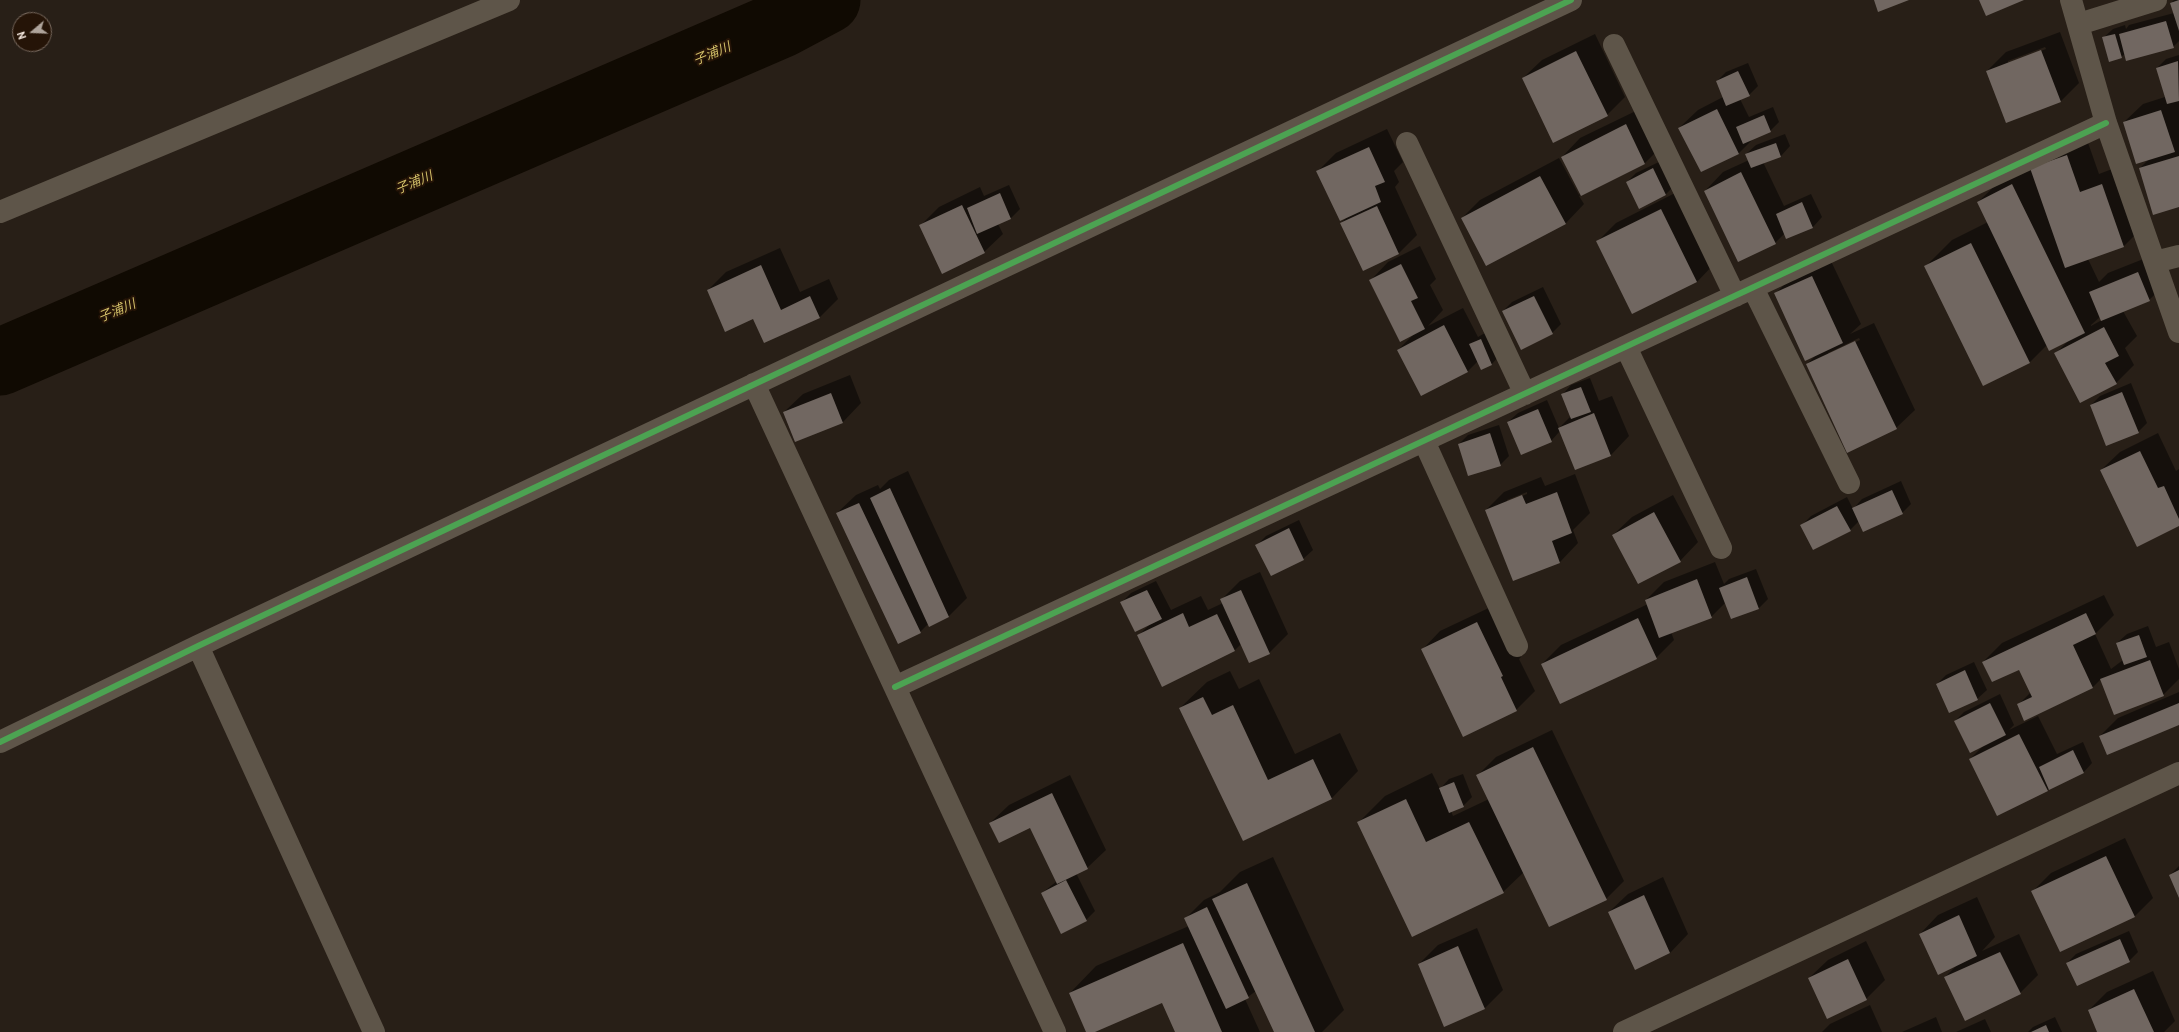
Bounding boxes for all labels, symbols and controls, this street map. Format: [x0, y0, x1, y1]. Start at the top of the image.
north arrow [12, 12, 52, 52]
text: N [14, 30, 29, 41]
water label: 子浦川 [691, 39, 733, 69]
water label: 子浦川 [393, 168, 435, 198]
water label: 子浦川 [96, 296, 138, 326]

